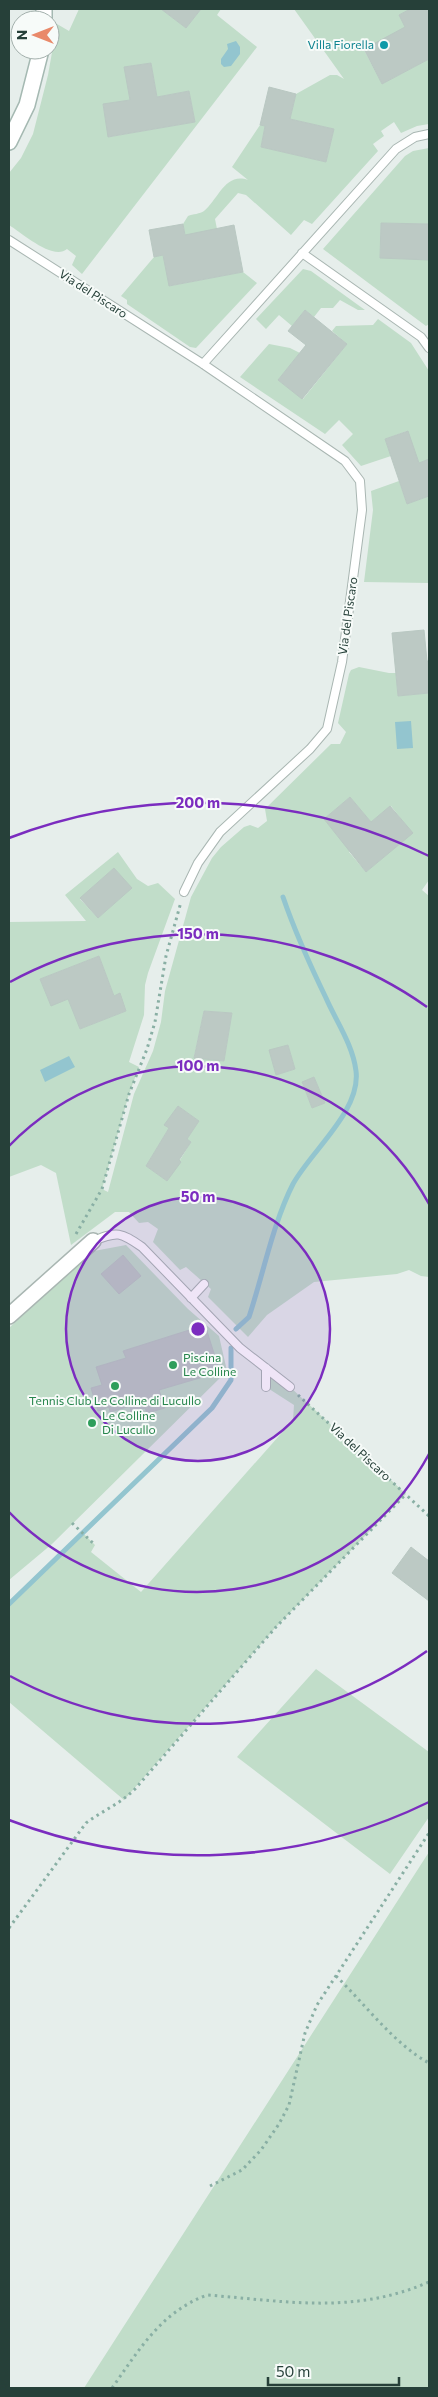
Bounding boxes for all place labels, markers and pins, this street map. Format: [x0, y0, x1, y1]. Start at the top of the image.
place label: Villa Fiorella [308, 37, 374, 51]
marker: Villa Fiorella [378, 39, 390, 51]
centre of rings [189, 1320, 207, 1338]
place label: Piscina Le Colline [183, 1350, 236, 1378]
marker: Piscina Le Colline [167, 1359, 179, 1371]
marker: Tennis Club Le Colline di Lucullo [109, 1380, 121, 1392]
place label: Tennis Club Le Colline di Lucullo [29, 1393, 201, 1407]
place label: Le Colline Di Lucullo [102, 1408, 156, 1436]
marker: Le Colline Di Lucullo [86, 1417, 98, 1429]

